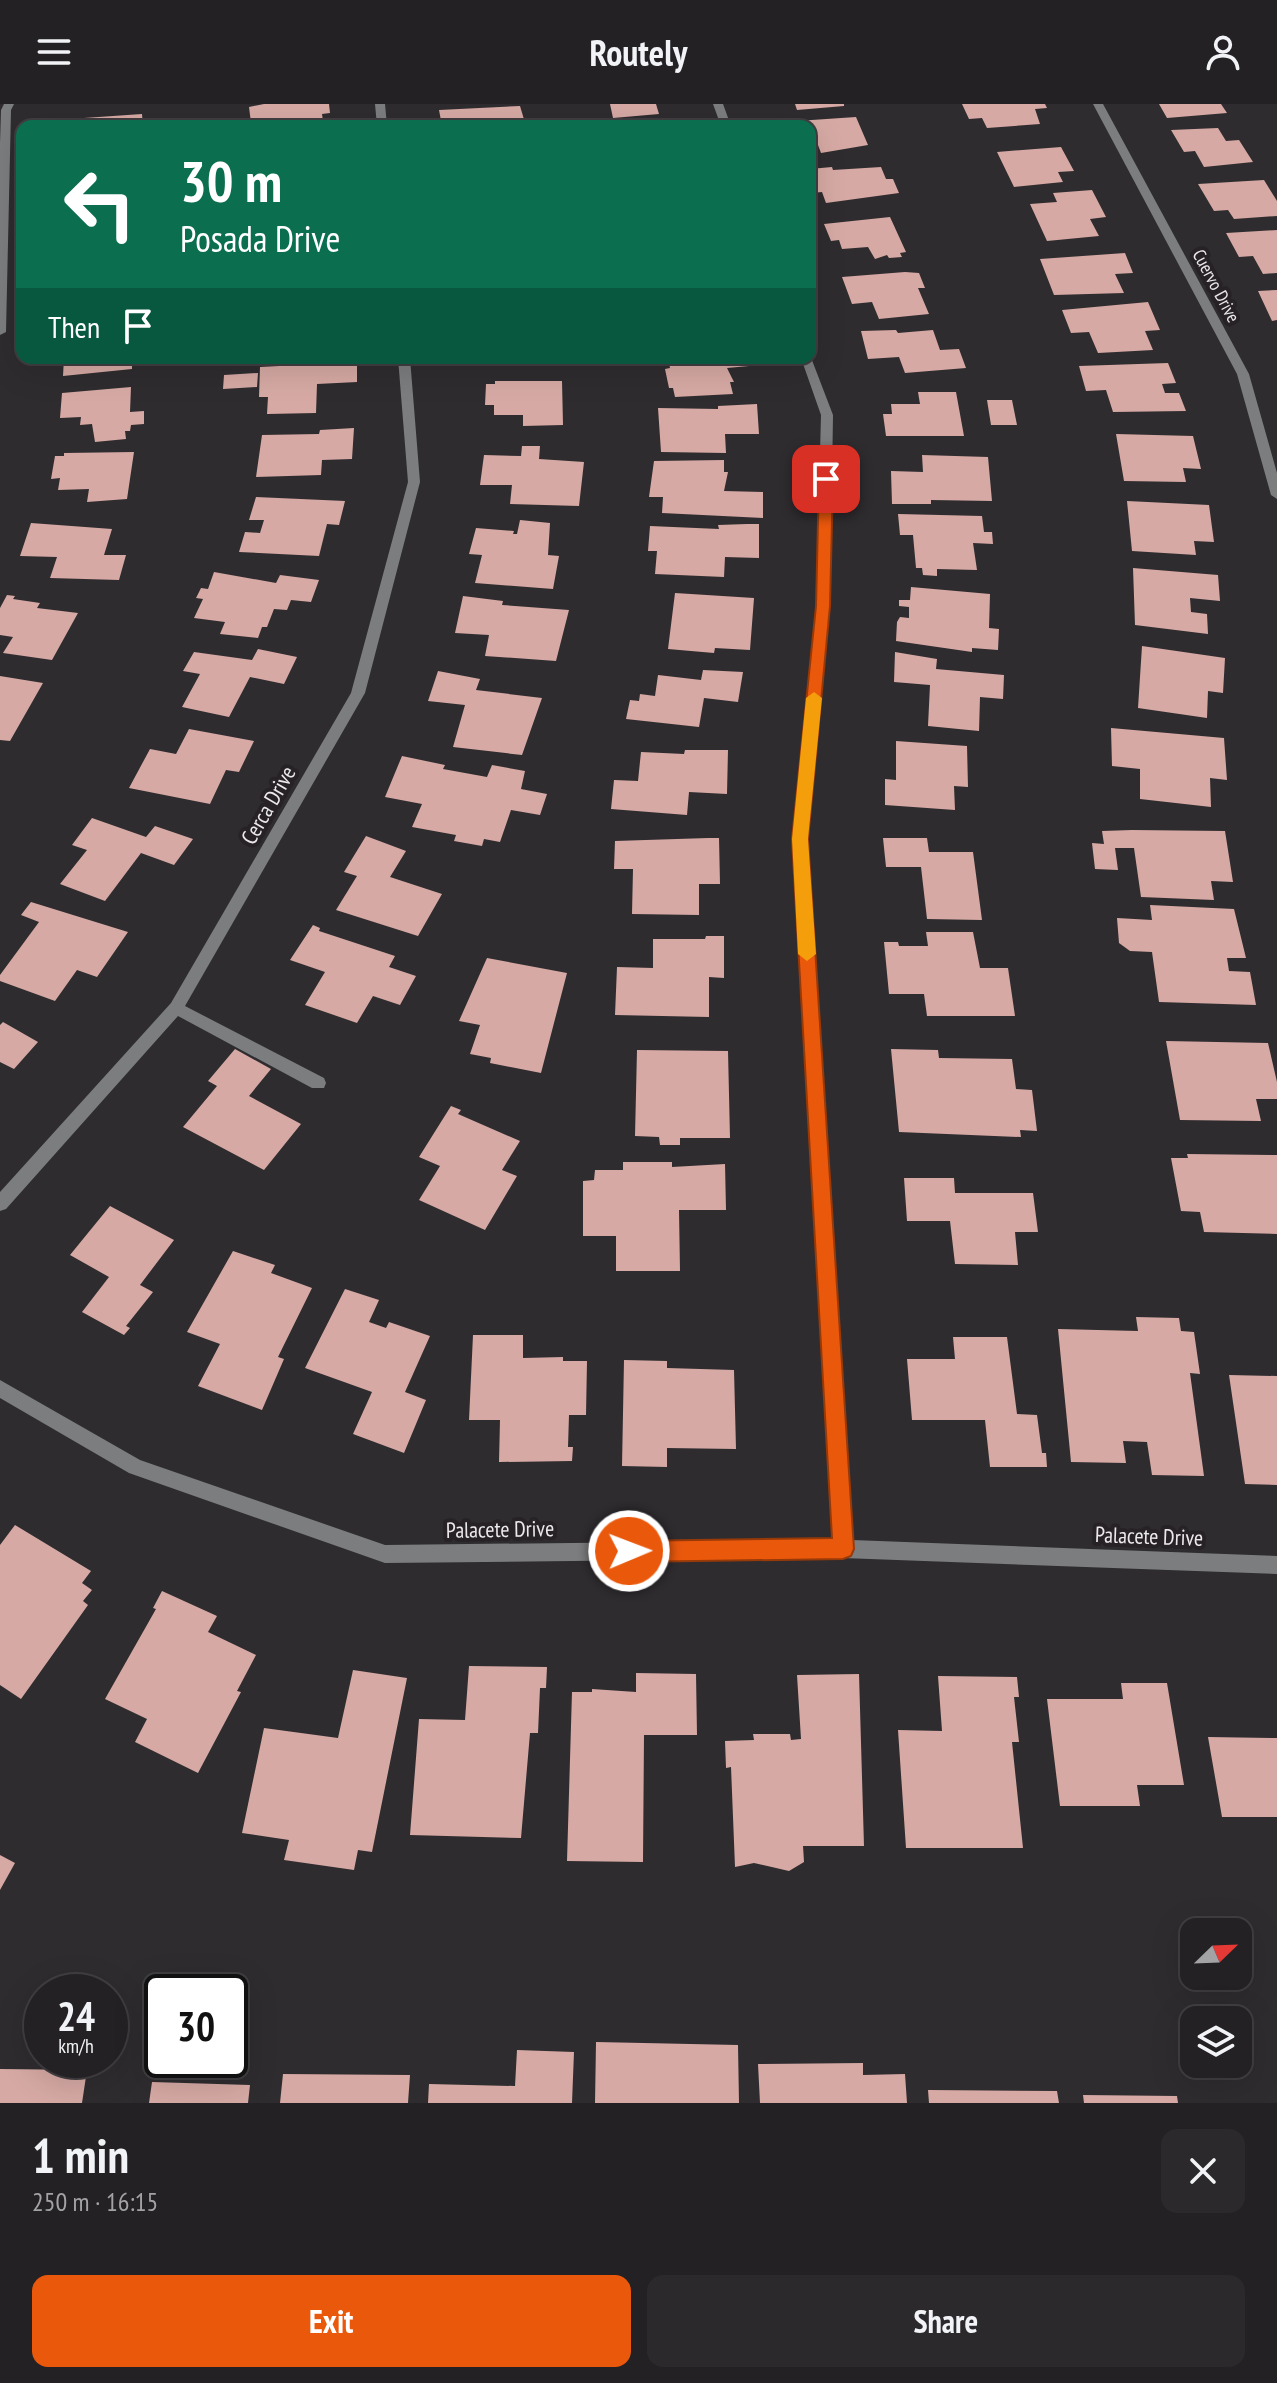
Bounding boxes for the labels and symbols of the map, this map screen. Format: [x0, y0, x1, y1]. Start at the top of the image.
street label: Cuervo Drive [1188, 245, 1245, 326]
pin [792, 445, 860, 513]
street label: Cerca Drive [234, 761, 302, 849]
position arrow [587, 1509, 671, 1593]
street label: Palacete Drive [446, 1514, 554, 1544]
street label: Palacete Drive [1094, 1520, 1204, 1552]
north arrow [1180, 1918, 1252, 1990]
speed limit sign: 30 [144, 1974, 248, 2078]

